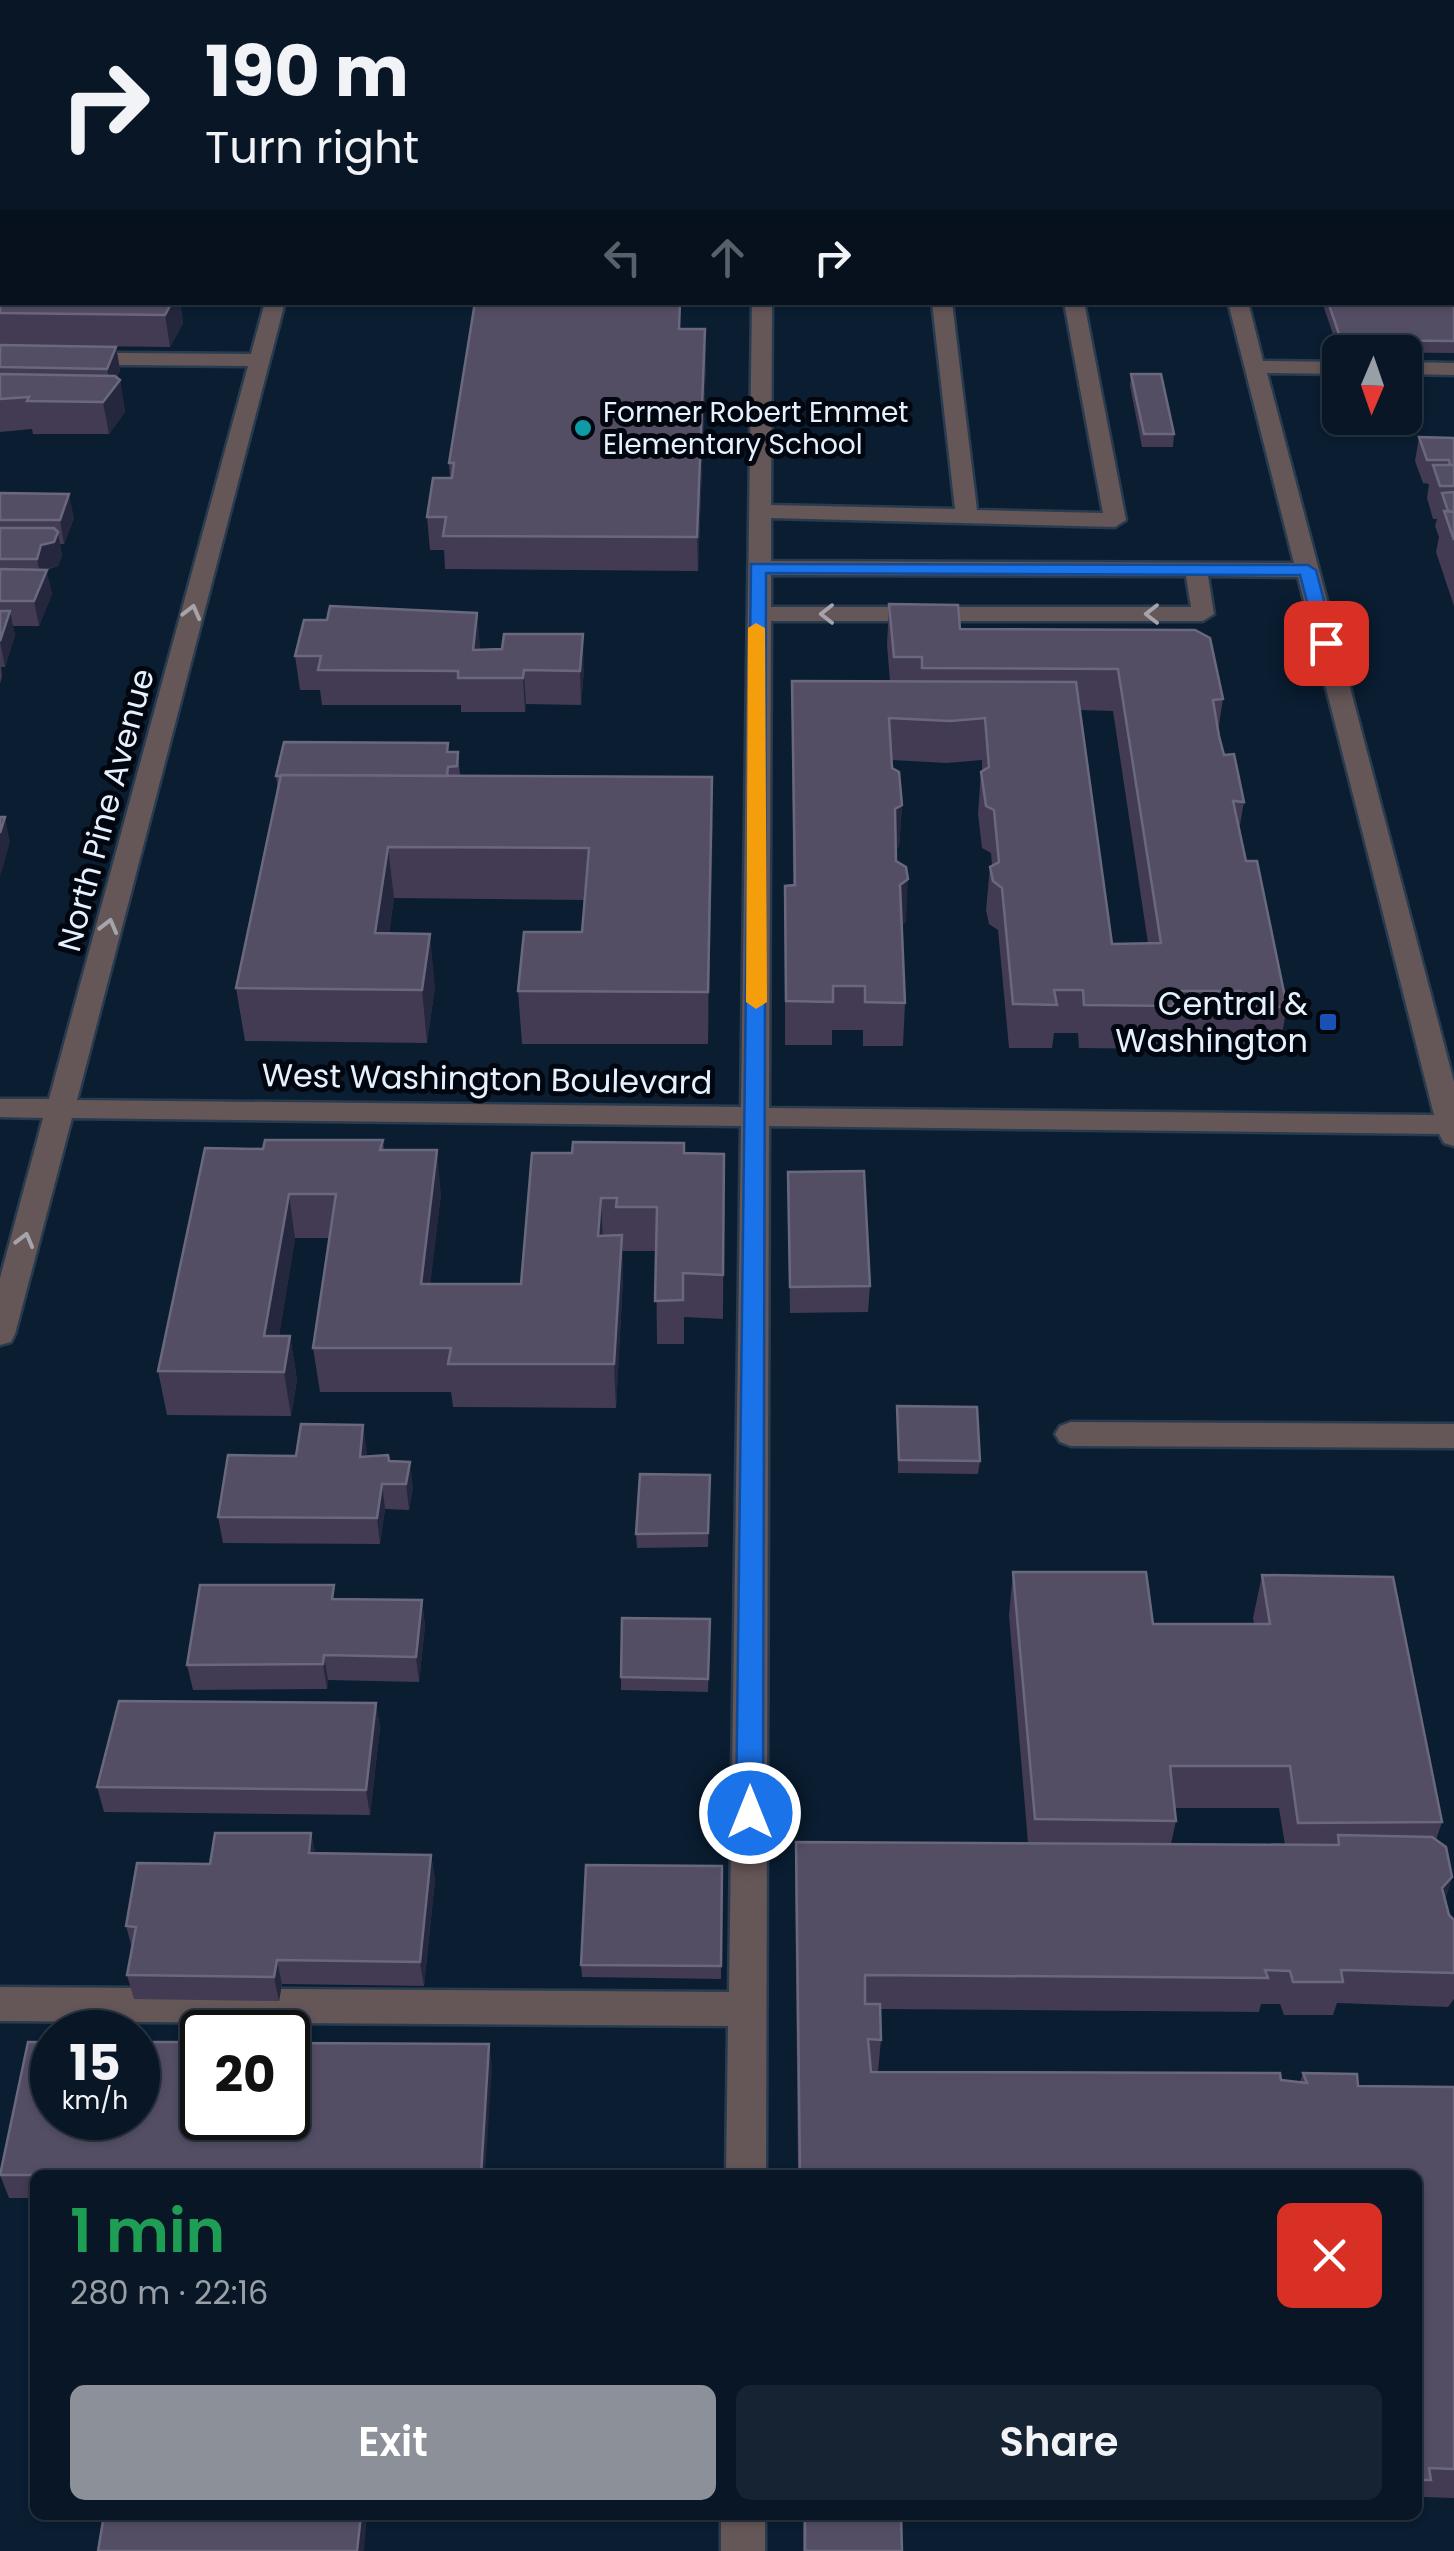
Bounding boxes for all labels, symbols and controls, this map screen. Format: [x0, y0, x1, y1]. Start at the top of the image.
text: 190 m [205, 22, 409, 121]
icon: right [40, 40, 170, 170]
text: Turn right [205, 116, 419, 179]
icon: left [595, 230, 650, 285]
icon: ahead [700, 230, 755, 285]
icon: right [805, 230, 860, 285]
north arrow [1322, 335, 1422, 435]
map controls [1322, 335, 1422, 435]
place label: Former Robert Emmet Elementary School [603, 393, 909, 464]
marker: Former Robert Emmet Elementary School [572, 417, 594, 439]
pin [1284, 601, 1369, 686]
one-way arrow [181, 603, 202, 621]
one-way arrow [818, 603, 834, 625]
one-way arrow [1143, 603, 1158, 625]
icon: arrive [1299, 616, 1354, 671]
street label: North Pine Avenue [46, 663, 165, 956]
one-way arrow [97, 918, 118, 935]
place label: Central & Washington [1115, 981, 1308, 1063]
marker: Central & Washington [1317, 1011, 1339, 1033]
street label: West Washington Boulevard [261, 1052, 713, 1105]
one-way arrow [14, 1232, 35, 1249]
position arrow [698, 1761, 802, 1865]
speed limit sign: 20 [180, 2010, 310, 2140]
text: 15 [69, 2027, 121, 2098]
text: km/h [62, 2083, 128, 2118]
text: 1 min [70, 2189, 225, 2273]
button: close [1277, 2203, 1382, 2308]
text: 280 m · 22:16 [70, 2270, 268, 2315]
button: Exit [70, 2385, 716, 2500]
button: Share [736, 2385, 1382, 2500]

